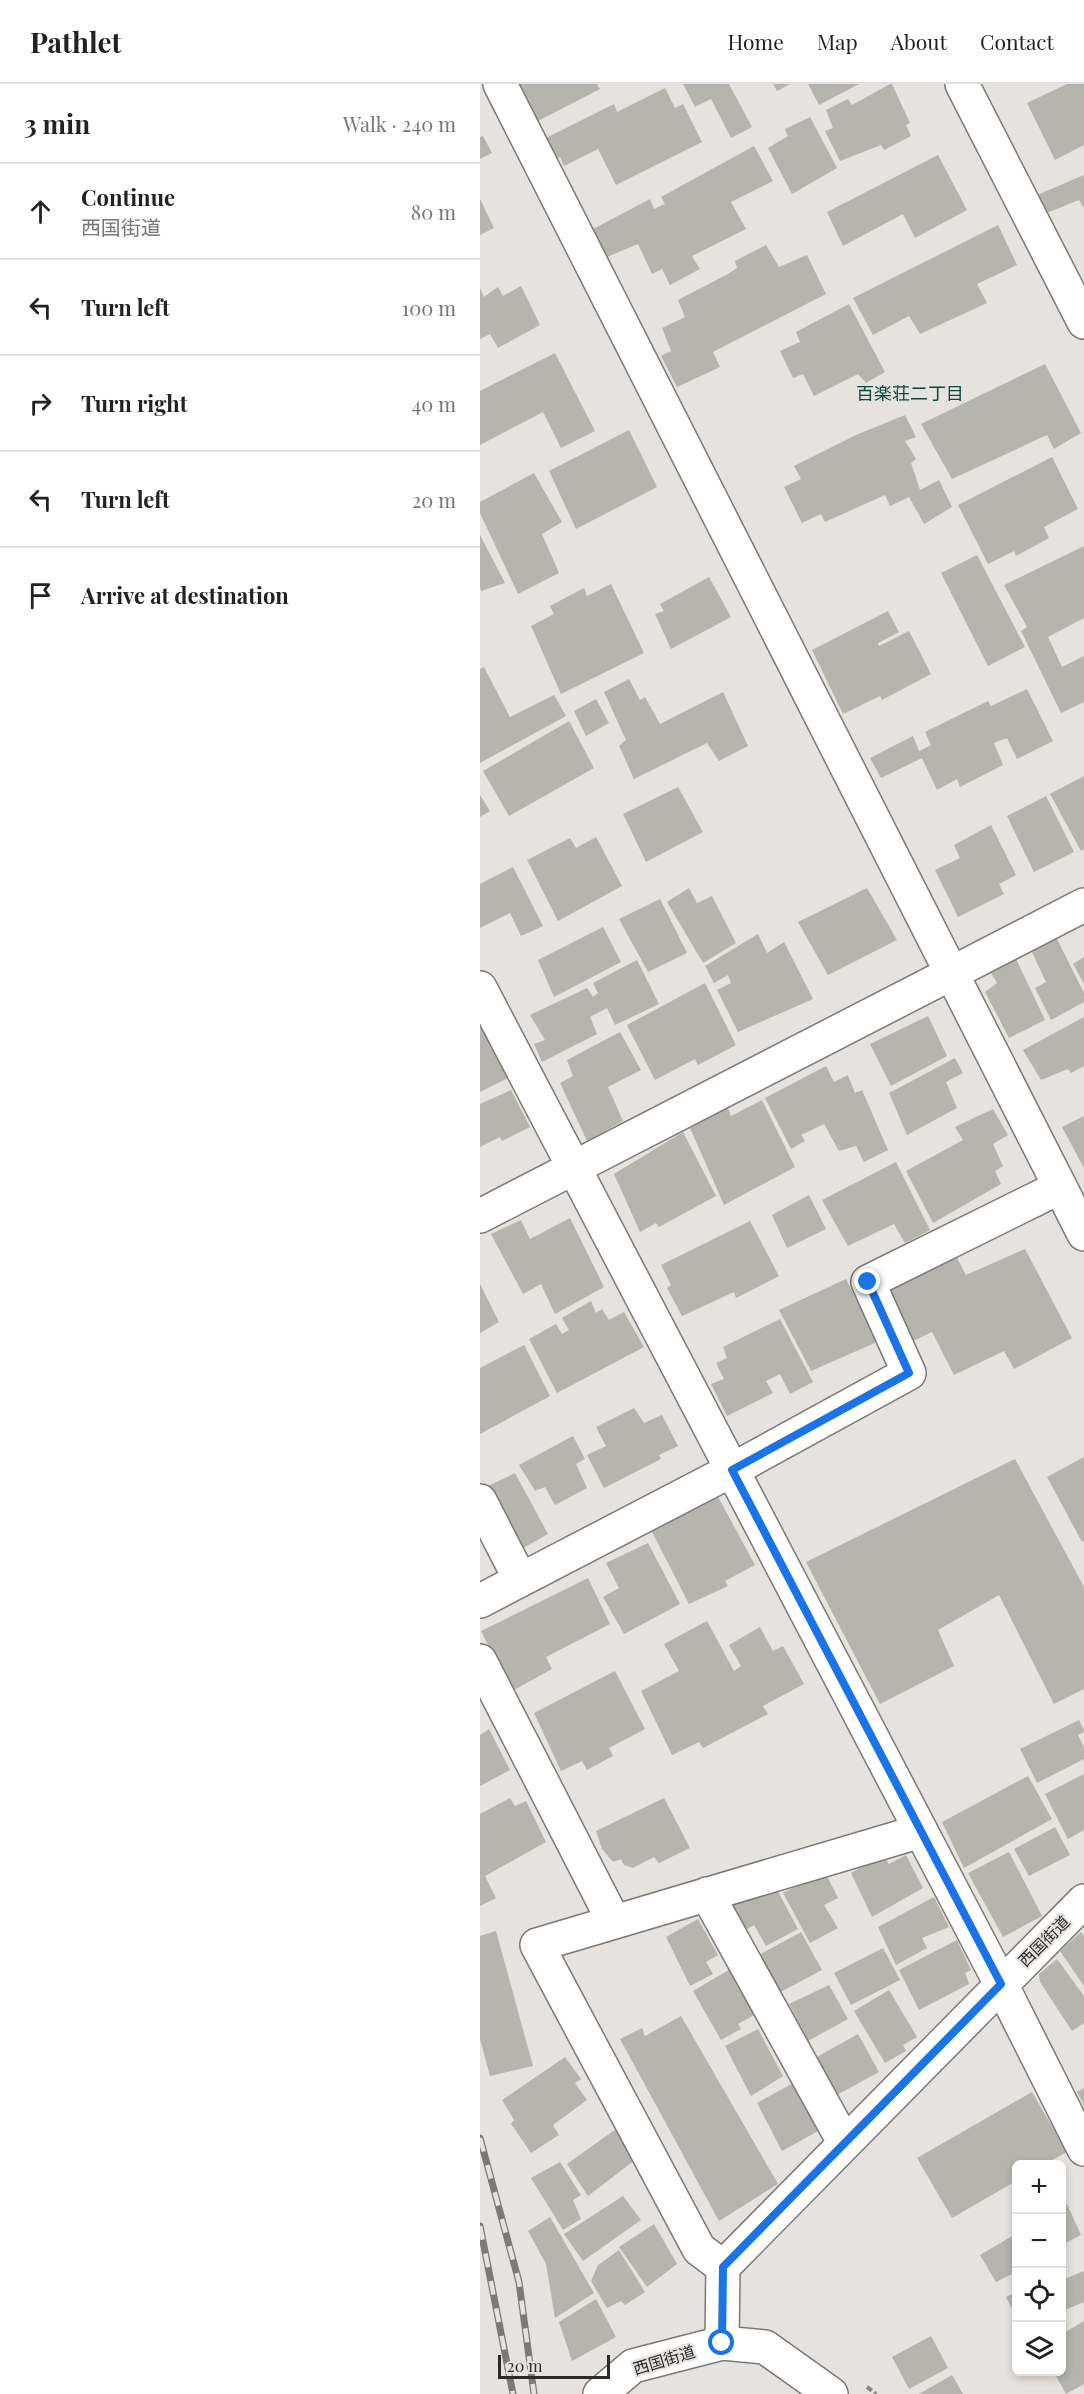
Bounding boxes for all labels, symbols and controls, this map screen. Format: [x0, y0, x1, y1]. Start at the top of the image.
text: Pathlet [30, 23, 121, 60]
text: Home [728, 27, 784, 55]
text: Map [817, 27, 858, 55]
text: About [891, 27, 947, 55]
text: Contact [980, 27, 1054, 55]
text: 3 min [24, 106, 90, 141]
text: Walk · 240 m [343, 110, 456, 137]
text: Continue [81, 182, 175, 212]
icon: ahead [24, 195, 57, 228]
text: 80 m [411, 198, 456, 225]
text: 西国街道 [81, 213, 161, 240]
icon: left [24, 291, 57, 324]
text: Turn left [81, 292, 170, 322]
text: 100 m [402, 294, 456, 321]
district label: 百楽荘二丁目 [856, 381, 964, 405]
icon: right [24, 387, 57, 420]
text: Turn right [81, 388, 187, 418]
text: 40 m [411, 390, 456, 417]
icon: left [24, 483, 57, 516]
text: Turn left [81, 484, 170, 514]
text: 20 m [412, 486, 456, 513]
icon: arrive [24, 579, 57, 612]
text: Arrive at destination [81, 580, 289, 610]
route end [854, 1268, 880, 1294]
street label: 西国街道 [1014, 1911, 1074, 1971]
map controls [1012, 2160, 1066, 2376]
button: + [1012, 2160, 1066, 2214]
button: − [1012, 2214, 1066, 2268]
button: locate [1012, 2268, 1066, 2322]
button: layers [1012, 2322, 1066, 2376]
route start [708, 2329, 734, 2355]
street label: 西国街道 [630, 2340, 698, 2379]
scale bar [498, 2352, 610, 2380]
text: 20 m [507, 2355, 542, 2376]

